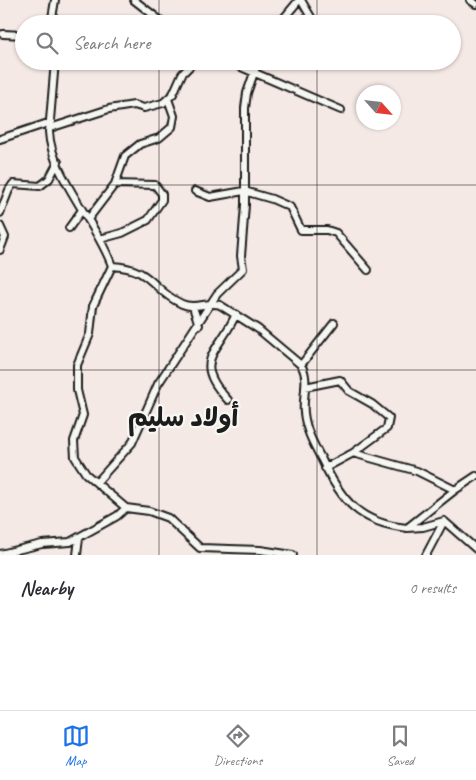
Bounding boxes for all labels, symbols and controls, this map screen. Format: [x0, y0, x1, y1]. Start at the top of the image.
search box [15, 15, 461, 70]
icon: search [33, 29, 61, 57]
text: Search here [73, 31, 150, 55]
north arrow [356, 85, 401, 130]
district label: أولاد سليم [128, 401, 238, 437]
text: Nearby [20, 575, 73, 601]
text: 0 results [409, 578, 456, 598]
tab: Map [62, 722, 90, 769]
tab: Directions [214, 722, 262, 769]
tab: Saved [386, 722, 414, 769]

